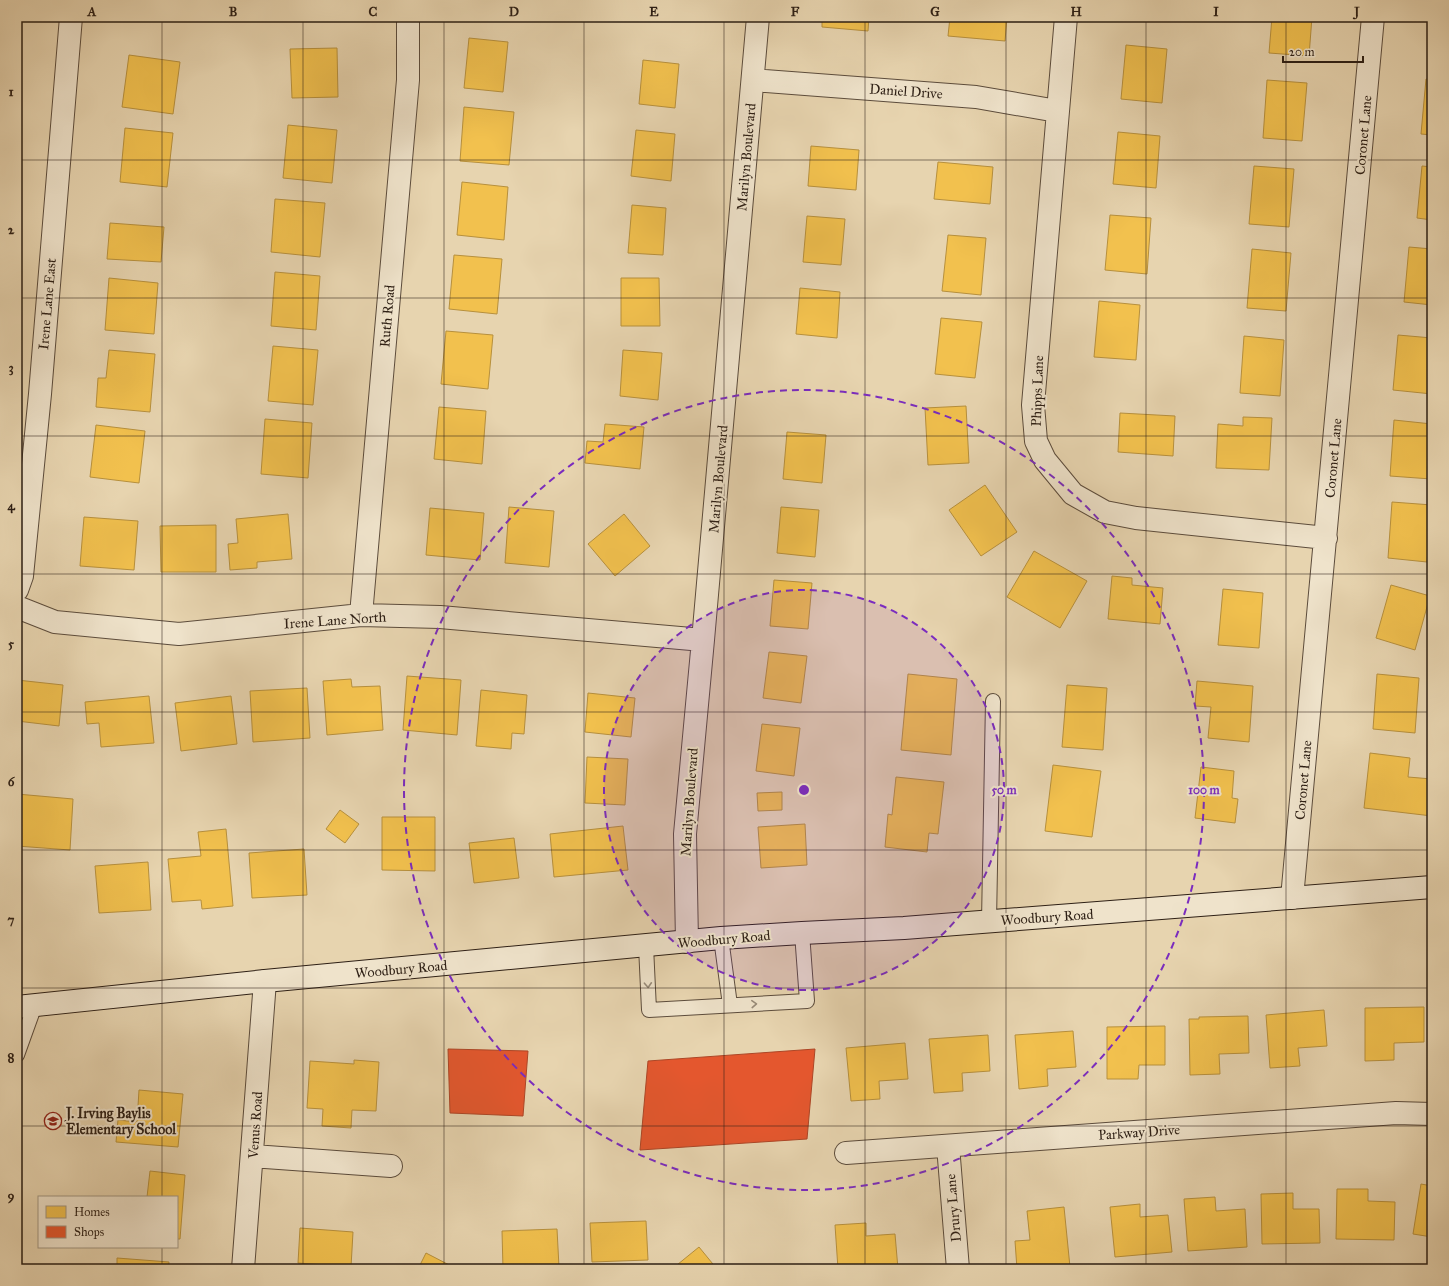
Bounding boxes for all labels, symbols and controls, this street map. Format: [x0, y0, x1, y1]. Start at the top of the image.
text: A [87, 4, 97, 20]
text: B [229, 4, 238, 20]
text: C [369, 4, 378, 20]
text: D [509, 4, 519, 20]
text: E [649, 4, 659, 20]
text: F [791, 4, 800, 20]
text: G [930, 4, 940, 20]
text: H [1070, 4, 1082, 20]
text: I [1213, 4, 1219, 20]
text: J [1352, 4, 1360, 20]
scale bar [1283, 38, 1363, 64]
text: 20 m [1289, 45, 1315, 59]
street label: Daniel Drive [869, 80, 943, 103]
text: 1 [8, 84, 14, 100]
street label: Coronet Lane [1352, 94, 1375, 176]
street label: Marilyn Boulevard [733, 102, 760, 212]
text: 2 [8, 222, 15, 238]
street label: Irene Lane East [35, 257, 60, 351]
street label: Ruth Road [376, 284, 399, 348]
street label: Phipps Lane [1028, 355, 1047, 427]
text: 3 [8, 360, 14, 376]
street label: Coronet Lane [1322, 417, 1345, 499]
street label: Marilyn Boulevard [705, 424, 732, 534]
text: 4 [7, 498, 15, 514]
street label: Irene Lane North [283, 608, 387, 633]
text: 5 [8, 636, 15, 652]
street label: Coronet Lane [1292, 739, 1315, 821]
street label: Marilyn Boulevard [677, 747, 702, 857]
text: 6 [8, 774, 16, 790]
centre of rings [797, 783, 811, 797]
text: 50 m [991, 783, 1018, 797]
text: 100 m [1188, 783, 1221, 797]
street label: Woodbury Road [1000, 906, 1094, 929]
text: 7 [8, 912, 15, 928]
street label: Woodbury Road [677, 927, 771, 952]
street label: Woodbury Road [354, 957, 448, 982]
one-way arrow [644, 982, 652, 988]
one-way arrow [751, 1000, 757, 1008]
text: 8 [8, 1050, 15, 1066]
street label: Venus Road [245, 1091, 266, 1160]
place label: J. Irving Baylis Elementary School [64, 1105, 177, 1139]
school or university icon: J. Irving Baylis Elementary School [43, 1111, 63, 1131]
street label: Parkway Drive [1097, 1121, 1181, 1144]
street label: Drury Lane [942, 1173, 965, 1243]
text: 9 [8, 1188, 15, 1204]
legend [38, 1196, 178, 1248]
text: Homes [74, 1205, 110, 1219]
text: Shops [74, 1225, 104, 1239]

